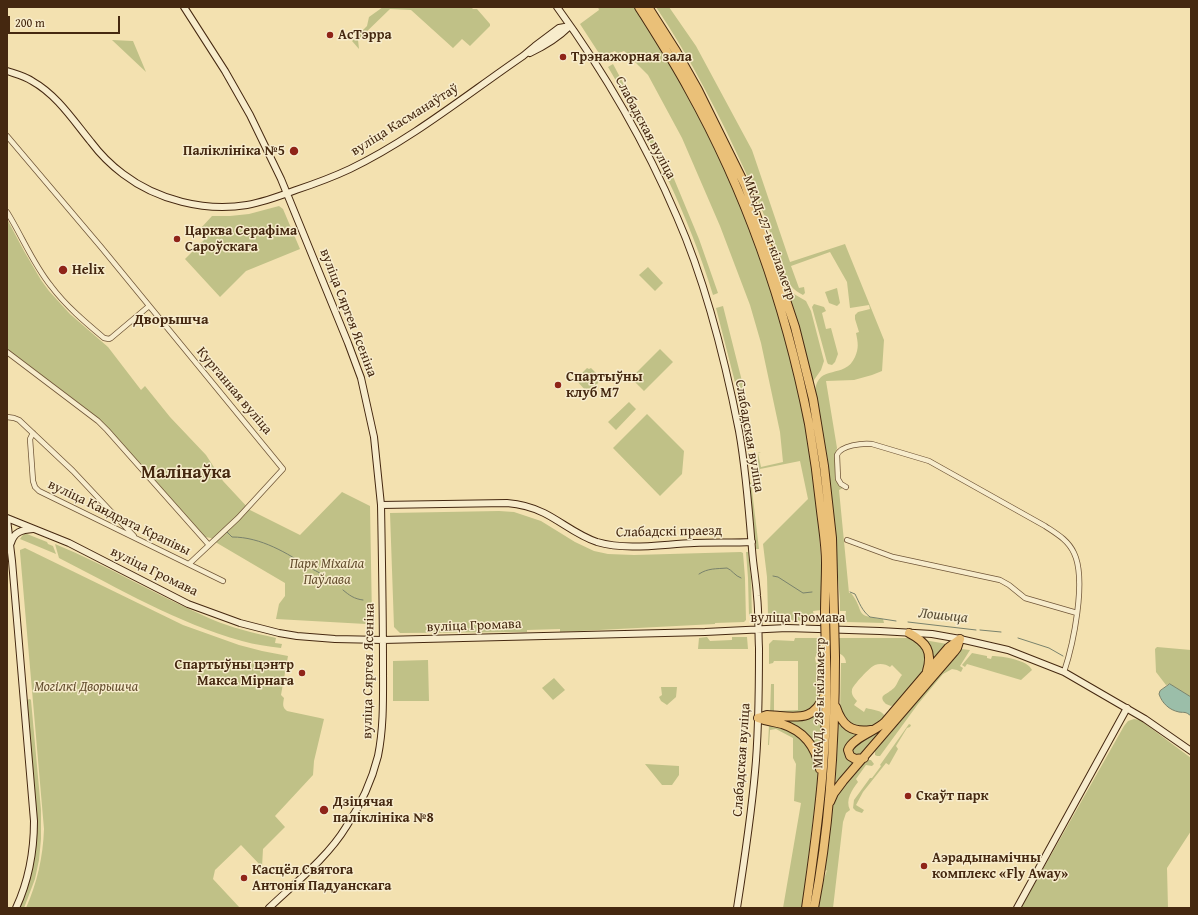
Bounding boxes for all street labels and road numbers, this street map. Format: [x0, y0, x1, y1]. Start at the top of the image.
street label: Слабадская вуліца [611, 74, 679, 182]
street label: вуліца Касманаўтаў [348, 80, 462, 160]
street label: МКАД, 27-ы кіламетр [739, 173, 799, 303]
street label: вуліца Сяргея Ясеніна [316, 246, 380, 380]
street label: Курганная вуліца [192, 344, 276, 438]
street label: Слабадская вуліца [731, 378, 767, 494]
street label: вуліца Кандрата Крапівы [45, 476, 193, 560]
street label: Слабадскі праезд [616, 523, 722, 541]
street label: вуліца Громава [108, 544, 200, 600]
street label: вуліца Сяргея Ясеніна [359, 603, 379, 739]
street label: вуліца Громава [751, 610, 845, 626]
street label: вуліца Громава [426, 616, 522, 636]
street label: МКАД, 28-ы кіламетр [810, 637, 830, 769]
street label: Слабадская вуліца [730, 703, 754, 817]

